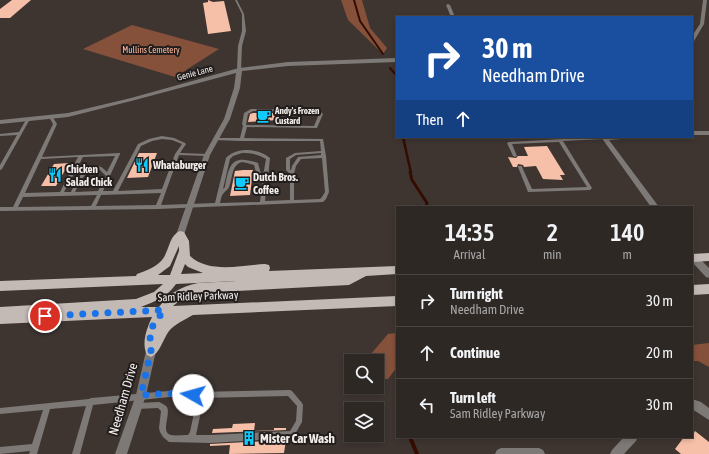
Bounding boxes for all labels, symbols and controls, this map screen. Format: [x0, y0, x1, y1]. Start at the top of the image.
icon: right [416, 32, 468, 84]
text: 30 m [482, 32, 532, 64]
park label: Mullins Cemetery [122, 45, 180, 55]
street label: Genie Lane [176, 63, 214, 83]
text: Needham Drive [482, 65, 585, 86]
place label: Andy's Frozen Custard [274, 106, 320, 126]
cafe icon: Andy's Frozen Custard [256, 108, 272, 124]
icon: ahead [452, 108, 474, 130]
text: Then [416, 111, 444, 128]
restaurant icon: Whataburger [134, 157, 150, 173]
place label: Whataburger [152, 159, 207, 171]
place label: Chicken Salad Chick [66, 163, 112, 188]
restaurant icon: Chicken Salad Chick [47, 167, 63, 183]
place label: Dutch Bros. Coffee [253, 171, 298, 196]
cafe icon: Dutch Bros. Coffee [234, 175, 250, 191]
text: 14:35 [445, 219, 494, 246]
text: 2 [547, 219, 558, 246]
text: 140 [610, 219, 644, 246]
text: Arrival [454, 247, 485, 262]
text: min [543, 247, 562, 262]
text: m [623, 247, 632, 262]
text: Turn right [450, 285, 503, 302]
street label: Sam Ridley Parkway [158, 289, 239, 303]
icon: right [416, 290, 438, 312]
text: 30 m [646, 292, 673, 309]
pin [28, 299, 62, 333]
text: Needham Drive [450, 302, 524, 317]
icon: arrive [34, 305, 56, 327]
icon: ahead [416, 342, 438, 364]
text: Continue [450, 344, 500, 361]
text: 20 m [646, 344, 673, 361]
map controls [344, 354, 384, 442]
button: search [344, 354, 384, 394]
street label: Needham Drive [106, 361, 140, 437]
position arrow [172, 374, 214, 416]
text: Turn left [450, 389, 496, 406]
icon: left [416, 394, 438, 416]
text: 30 m [646, 396, 673, 413]
button: layers [344, 402, 384, 442]
text: Sam Ridley Parkway [450, 406, 545, 421]
building icon: Mister Car Wash [241, 430, 257, 446]
place label: Mister Car Wash [260, 431, 335, 446]

